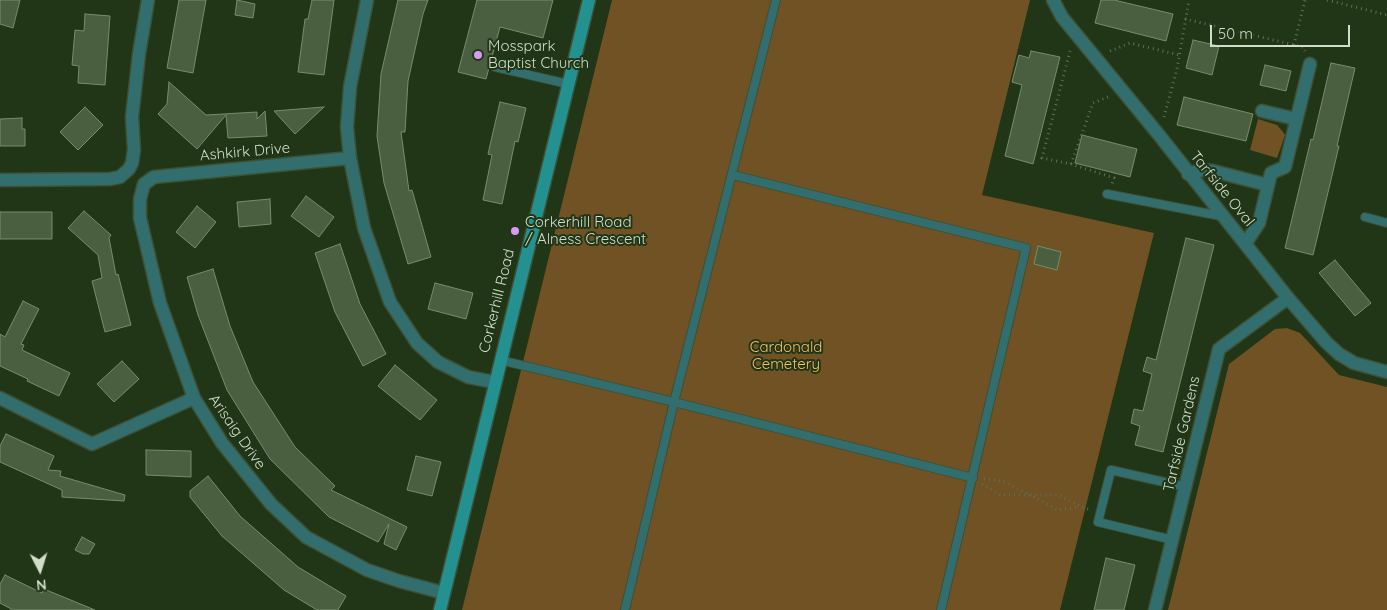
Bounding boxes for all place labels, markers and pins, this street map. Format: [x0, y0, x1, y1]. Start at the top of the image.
place label: Mosspark Baptist Church [488, 37, 589, 72]
marker: Mosspark Baptist Church [472, 49, 484, 61]
place label: Corkerhill Road / Alness Crescent [525, 213, 646, 248]
marker: Corkerhill Road / Alness Crescent [509, 225, 521, 237]

